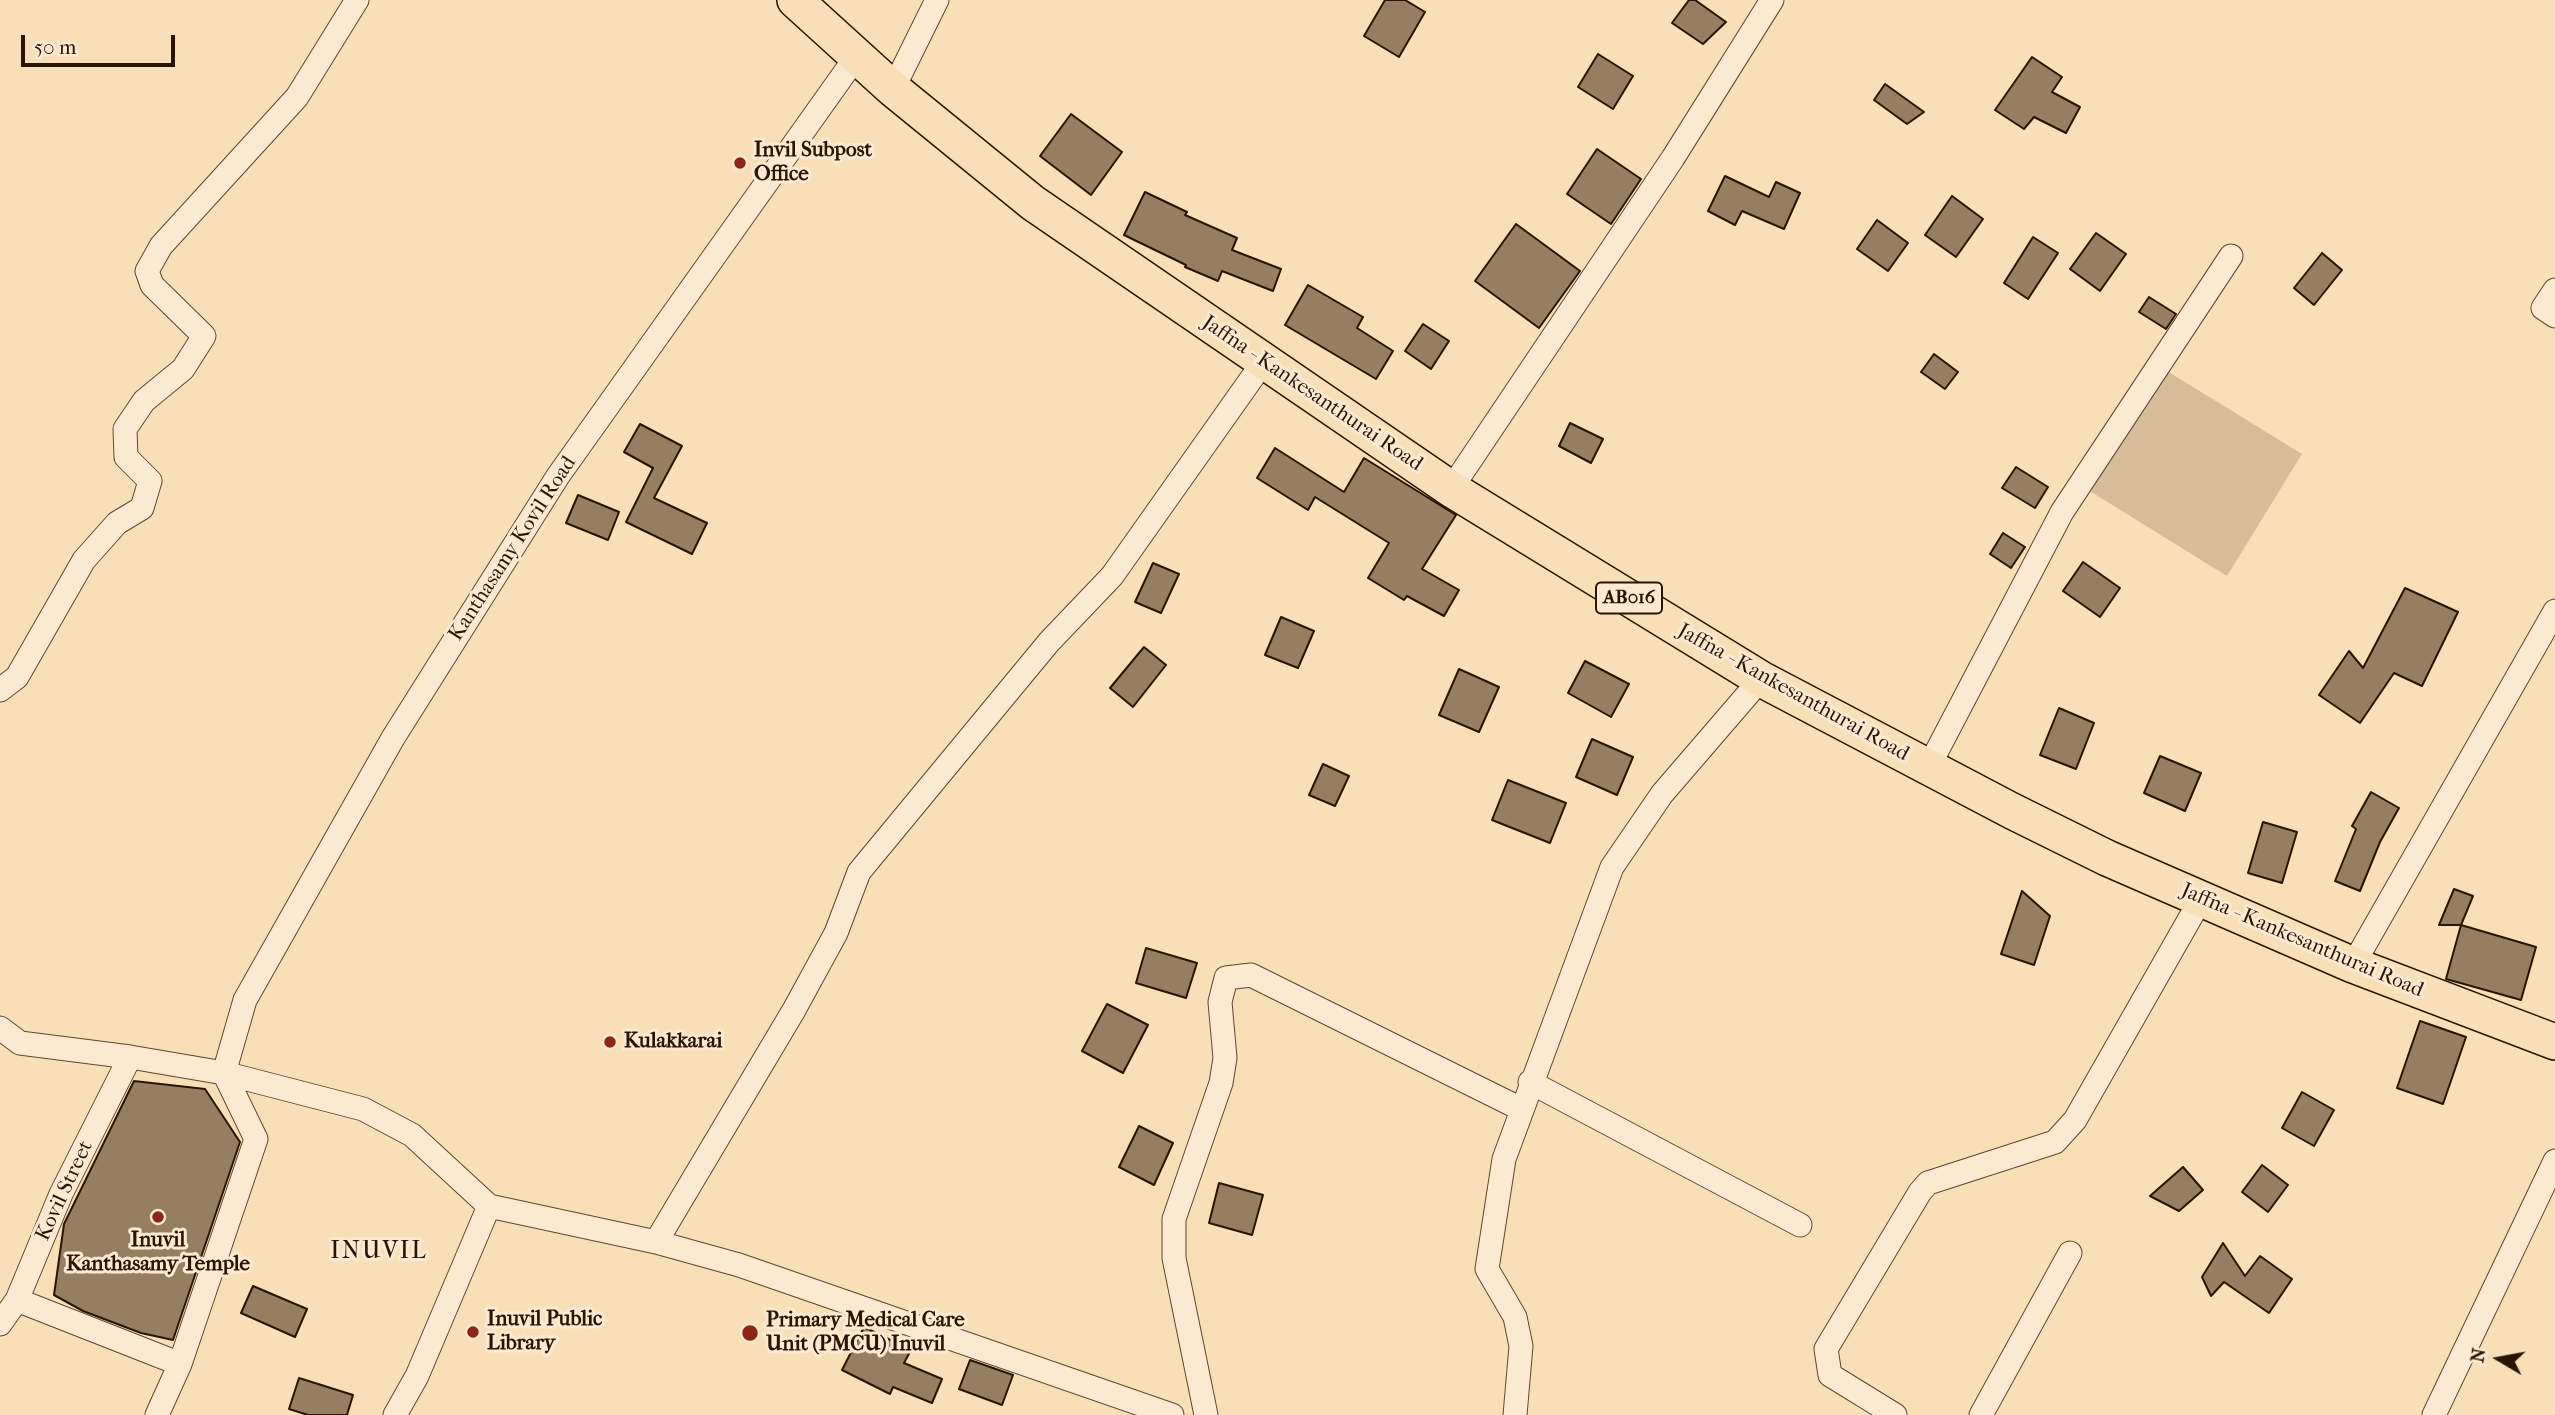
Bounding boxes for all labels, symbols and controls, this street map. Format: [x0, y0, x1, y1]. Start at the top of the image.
scale bar [24, 21, 178, 65]
text: 50 m [34, 35, 77, 59]
place label: Invil Subpost Office [754, 138, 872, 188]
marker: Invil Subpost Office [732, 155, 748, 171]
street label: Jaffna - Kankesanthurai Road [1197, 311, 1427, 477]
street label: Kanthasamy Kovil Road [444, 452, 582, 646]
road number: AB016 [1596, 582, 1662, 614]
street label: Jaffna - Kankesanthurai Road [1673, 619, 1913, 767]
street label: Jaffna - Kankesanthurai Road [2177, 878, 2427, 1004]
place label: Kulakkarai [624, 1029, 722, 1055]
marker: Kulakkarai [602, 1034, 618, 1050]
street label: Kovil Street [31, 1137, 99, 1245]
marker: Inuvil Kanthasamy Temple [150, 1209, 166, 1225]
place label: Inuvil Kanthasamy Temple [66, 1228, 250, 1278]
district label: INUVIL [331, 1238, 427, 1266]
place label: Inuvil Public Library [487, 1307, 602, 1357]
place label: Primary Medical Care Unit (PMCU) Inuvil [766, 1308, 965, 1358]
marker: Primary Medical Care Unit (PMCU) Inuvil [740, 1323, 760, 1343]
marker: Inuvil Public Library [465, 1324, 481, 1340]
north arrow [2464, 1324, 2534, 1394]
text: N [2466, 1346, 2490, 1364]

